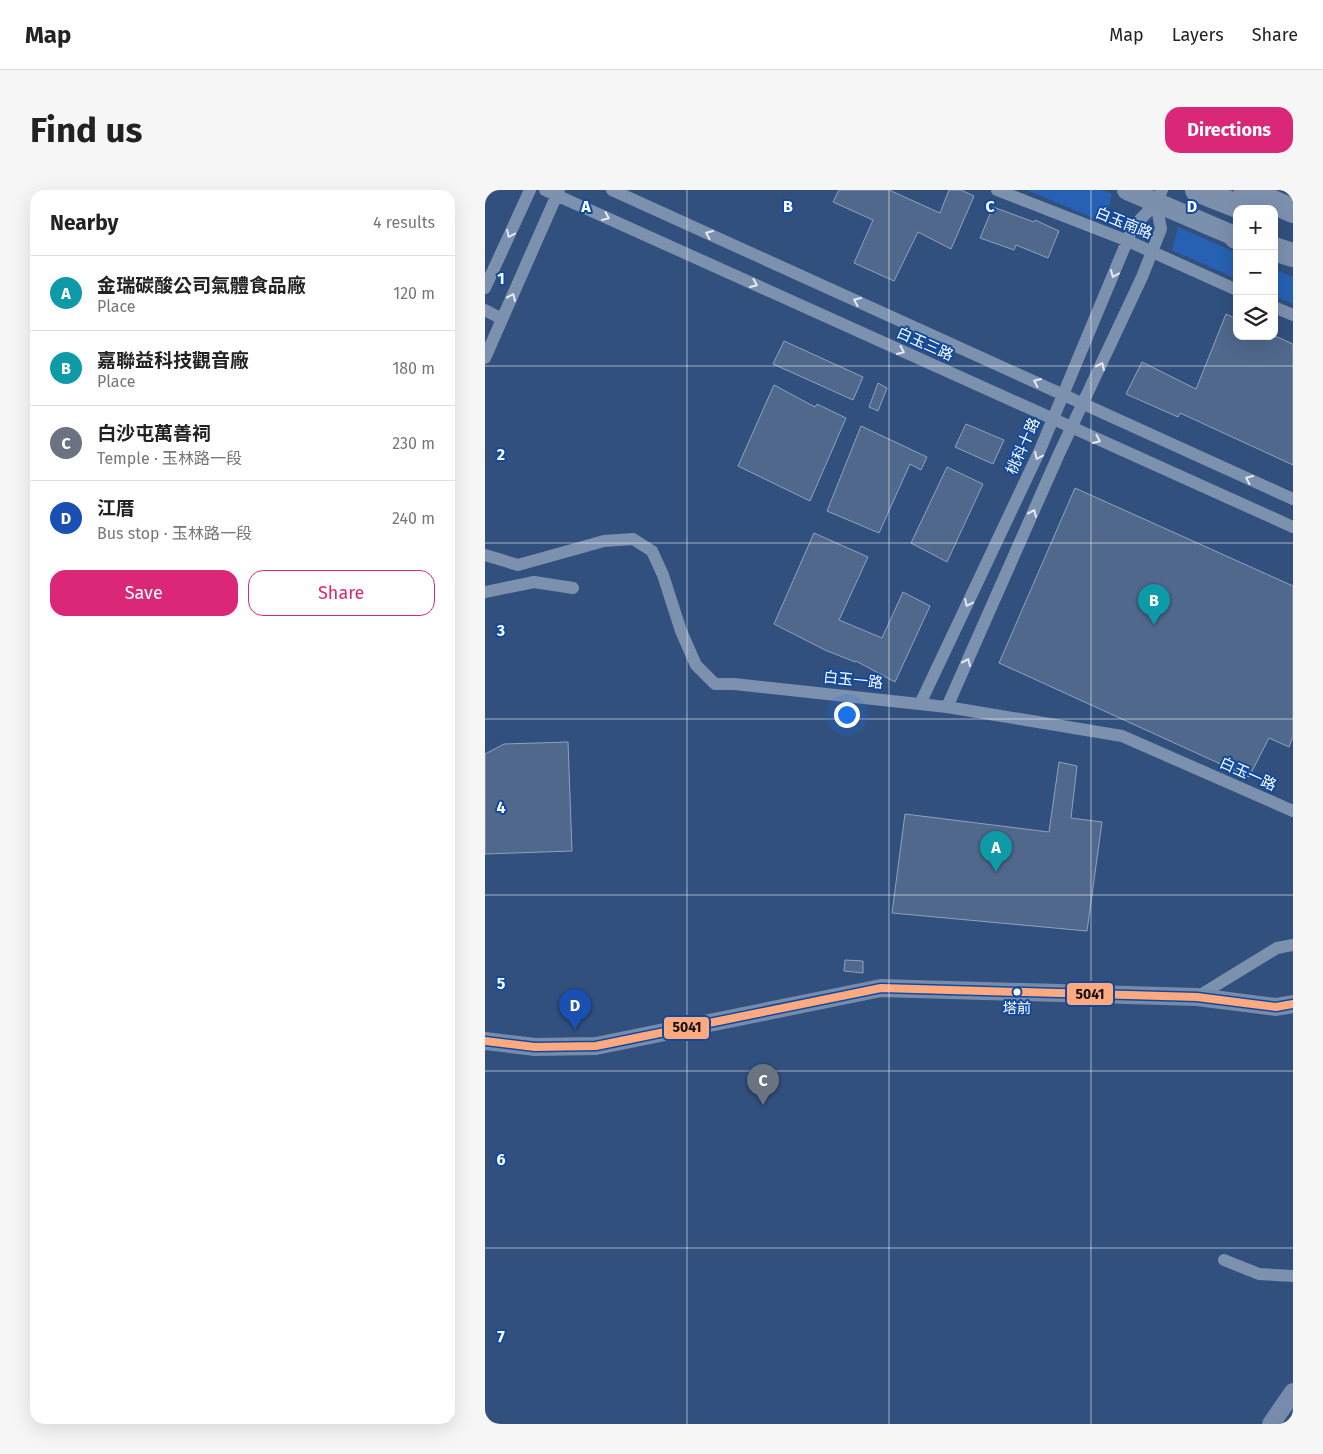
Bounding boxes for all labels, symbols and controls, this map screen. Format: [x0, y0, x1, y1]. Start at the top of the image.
text: Map [25, 21, 71, 49]
text: Map [1109, 24, 1144, 46]
text: Layers [1172, 24, 1224, 46]
text: Share [1252, 24, 1298, 46]
button: Directions [1165, 107, 1293, 153]
text: Find us [30, 109, 142, 151]
text: A [580, 197, 591, 216]
text: B [783, 197, 793, 216]
text: C [985, 197, 995, 216]
text: D [1187, 197, 1197, 216]
street label: 白玉南路 [1093, 203, 1155, 243]
map controls [1233, 205, 1278, 340]
button: + [1233, 205, 1278, 250]
text: Nearby [50, 210, 118, 236]
one-way arrow [601, 211, 610, 221]
text: 4 results [373, 213, 435, 232]
one-way arrow [506, 229, 516, 238]
one-way arrow [705, 230, 714, 240]
button: − [1233, 250, 1278, 295]
text: 1 [497, 269, 505, 288]
one-way arrow [1110, 269, 1120, 277]
text: 金瑞碳酸公司氣體食品廠 [97, 274, 306, 297]
one-way arrow [748, 278, 757, 288]
text: A [61, 284, 71, 303]
text: 120 m [393, 284, 435, 303]
one-way arrow [506, 293, 517, 302]
button: layers [1233, 295, 1278, 340]
one-way arrow [853, 296, 862, 307]
text: Place [97, 297, 136, 316]
street label: 白玉三路 [894, 324, 956, 364]
one-way arrow [896, 345, 905, 355]
text: 嘉聯益科技觀音廠 [97, 349, 249, 372]
text: B [61, 359, 71, 378]
text: 180 m [392, 359, 435, 378]
one-way arrow [1094, 362, 1105, 371]
text: Place [97, 372, 136, 391]
one-way arrow [1033, 378, 1042, 388]
street label: 桃科十路 [1003, 415, 1043, 477]
text: 白沙屯萬善祠 [97, 422, 211, 445]
one-way arrow [1092, 433, 1101, 444]
text: C [61, 434, 71, 453]
text: 230 m [392, 434, 435, 453]
text: 2 [497, 445, 505, 464]
text: Temple · 玉林路一段 [97, 449, 242, 468]
one-way arrow [1033, 451, 1044, 460]
one-way arrow [1245, 475, 1254, 485]
text: 江厝 [97, 497, 135, 520]
text: D [61, 509, 71, 528]
text: 240 m [392, 509, 435, 528]
one-way arrow [1026, 509, 1037, 518]
text: Bus stop · 玉林路一段 [97, 524, 252, 543]
button: Save [50, 570, 238, 616]
button: Share [248, 570, 435, 616]
pin: B [1138, 584, 1170, 625]
one-way arrow [964, 598, 974, 607]
text: 3 [496, 621, 505, 640]
one-way arrow [961, 658, 971, 667]
street label: 白玉一路 [822, 668, 884, 692]
your location [834, 702, 860, 728]
street label: 白玉一路 [1217, 754, 1279, 794]
text: 4 [496, 798, 506, 817]
pin: A [980, 831, 1012, 872]
text: 5 [497, 974, 506, 993]
line badge: 5041 [1066, 982, 1114, 1006]
text: 5041 [1075, 986, 1105, 1003]
marker: 塔前 [1012, 987, 1022, 997]
pin: D [559, 989, 591, 1030]
place label: 塔前 [1003, 1000, 1031, 1017]
line badge: 5041 [663, 1016, 710, 1040]
text: 5041 [672, 1019, 702, 1036]
pin: C [747, 1064, 779, 1105]
text: 6 [496, 1150, 506, 1169]
text: 7 [497, 1327, 505, 1346]

